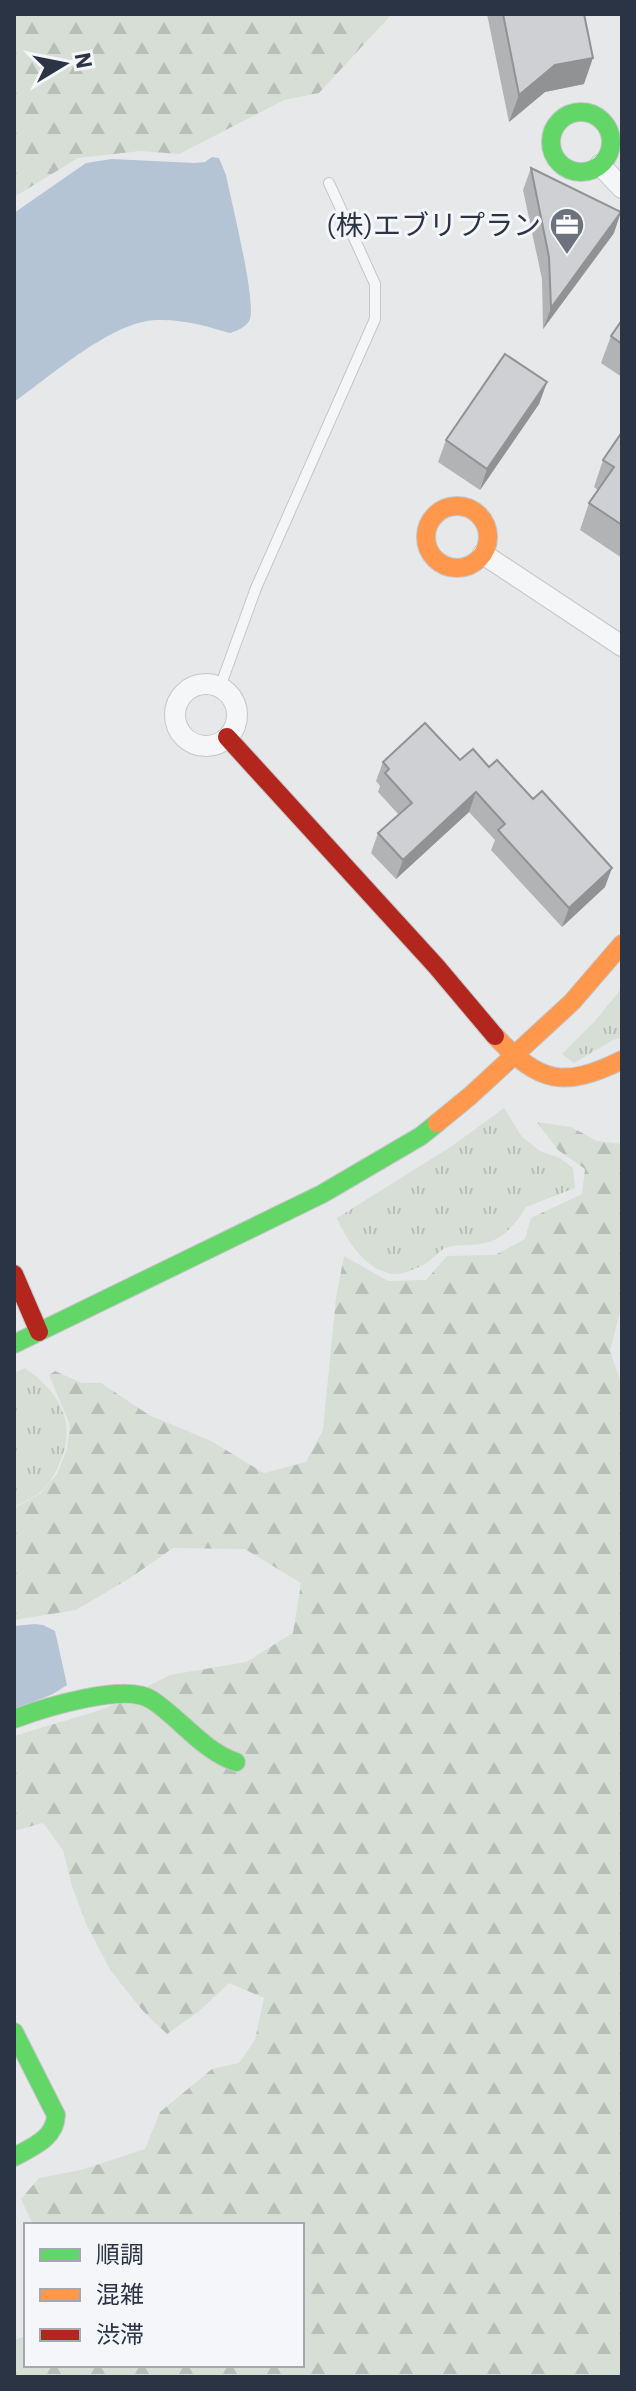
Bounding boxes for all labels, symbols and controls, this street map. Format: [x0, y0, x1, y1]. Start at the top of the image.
north arrow [24, 24, 104, 104]
text: N [69, 50, 100, 71]
place label: (株)エブリプラン [326, 206, 541, 243]
office icon: (株)エブリプラン [548, 206, 586, 256]
legend [24, 2223, 304, 2367]
text: 順調 [96, 2238, 144, 2270]
text: 混雑 [96, 2278, 144, 2310]
text: 渋滞 [96, 2318, 144, 2350]

